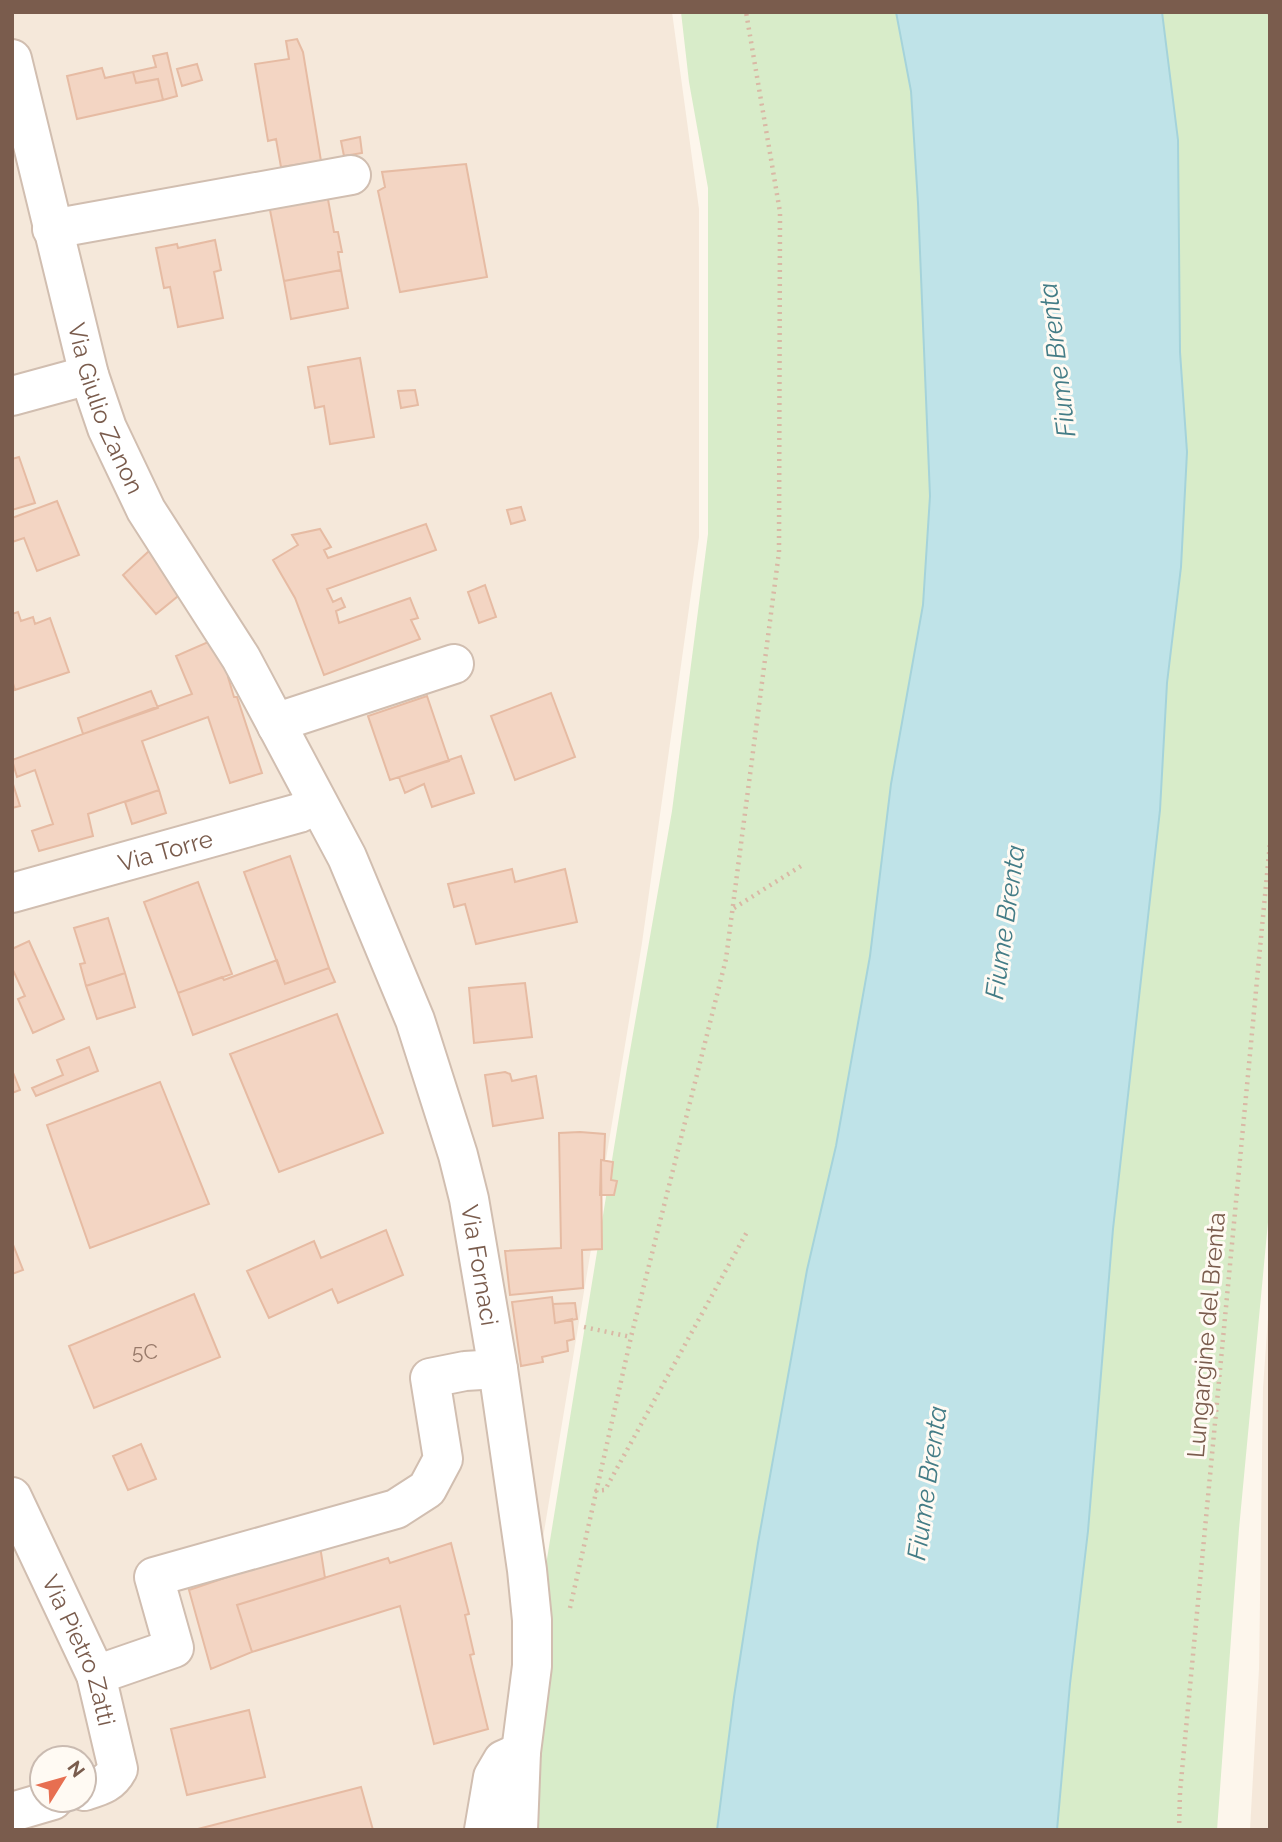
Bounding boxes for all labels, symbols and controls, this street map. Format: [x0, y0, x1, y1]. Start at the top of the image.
water label: Fiume Brenta [1033, 281, 1081, 439]
street label: Via Giulio Zanon [62, 320, 151, 498]
street label: Via Torre [115, 823, 216, 877]
water label: Fiume Brenta [979, 843, 1031, 1001]
street label: Via Fornaci [456, 1202, 505, 1328]
street label: Lungargine del Brenta [1181, 1211, 1231, 1459]
house number: 5C [132, 1339, 158, 1364]
water label: Fiume Brenta [901, 1404, 953, 1562]
street label: Via Pietro Zatti [36, 1570, 122, 1729]
north arrow [28, 1744, 98, 1814]
text: N [63, 1756, 90, 1781]

